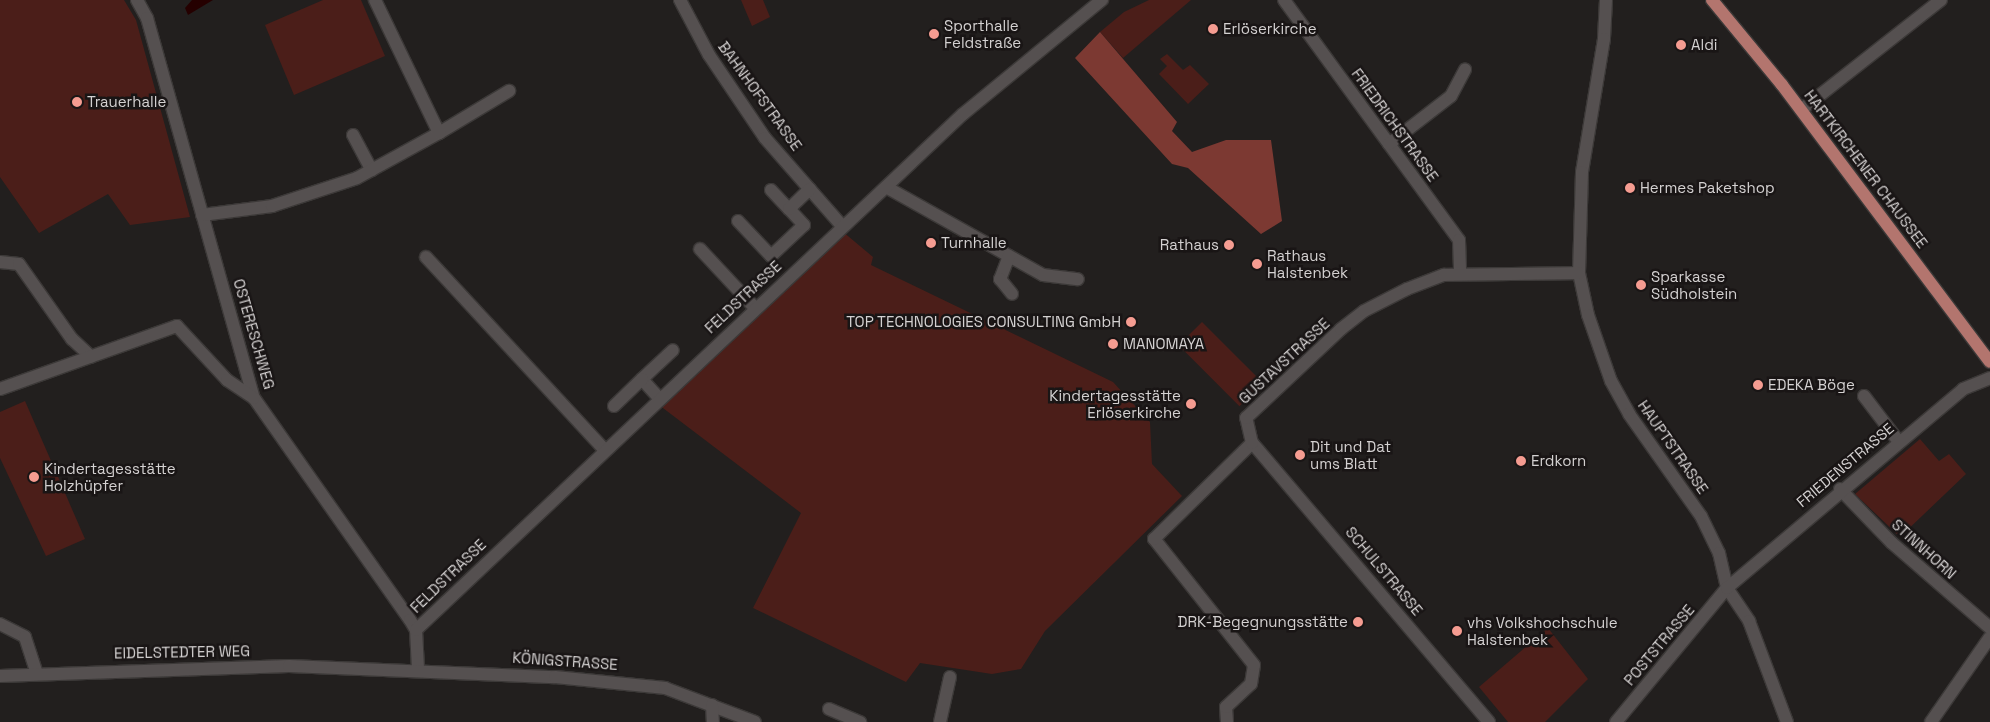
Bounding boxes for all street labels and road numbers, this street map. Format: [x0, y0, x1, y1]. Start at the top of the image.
street label: BAHNHOFSTRASSE [714, 38, 806, 154]
street label: FRIEDRICHSTRASSE [1348, 65, 1442, 185]
street label: HARTKIRCHENER CHAUSSEE [1801, 86, 1931, 252]
street label: FELDSTRASSE [701, 257, 785, 337]
street label: OSTERESCHWEG [230, 277, 278, 391]
street label: GUSTAVSTRASSE [1235, 314, 1333, 408]
street label: HAUPTSTRASSE [1634, 397, 1712, 497]
street label: FRIEDENSTRASSE [1793, 419, 1897, 511]
street label: STINNHORN [1888, 515, 1960, 583]
street label: SCHULSTRASSE [1342, 523, 1426, 619]
street label: FELDSTRASSE [407, 536, 489, 616]
street label: POSTSTRASSE [1620, 601, 1698, 689]
street label: EIDELSTEDTER WEG [114, 642, 250, 662]
street label: KÖNIGSTRASSE [512, 648, 618, 674]

